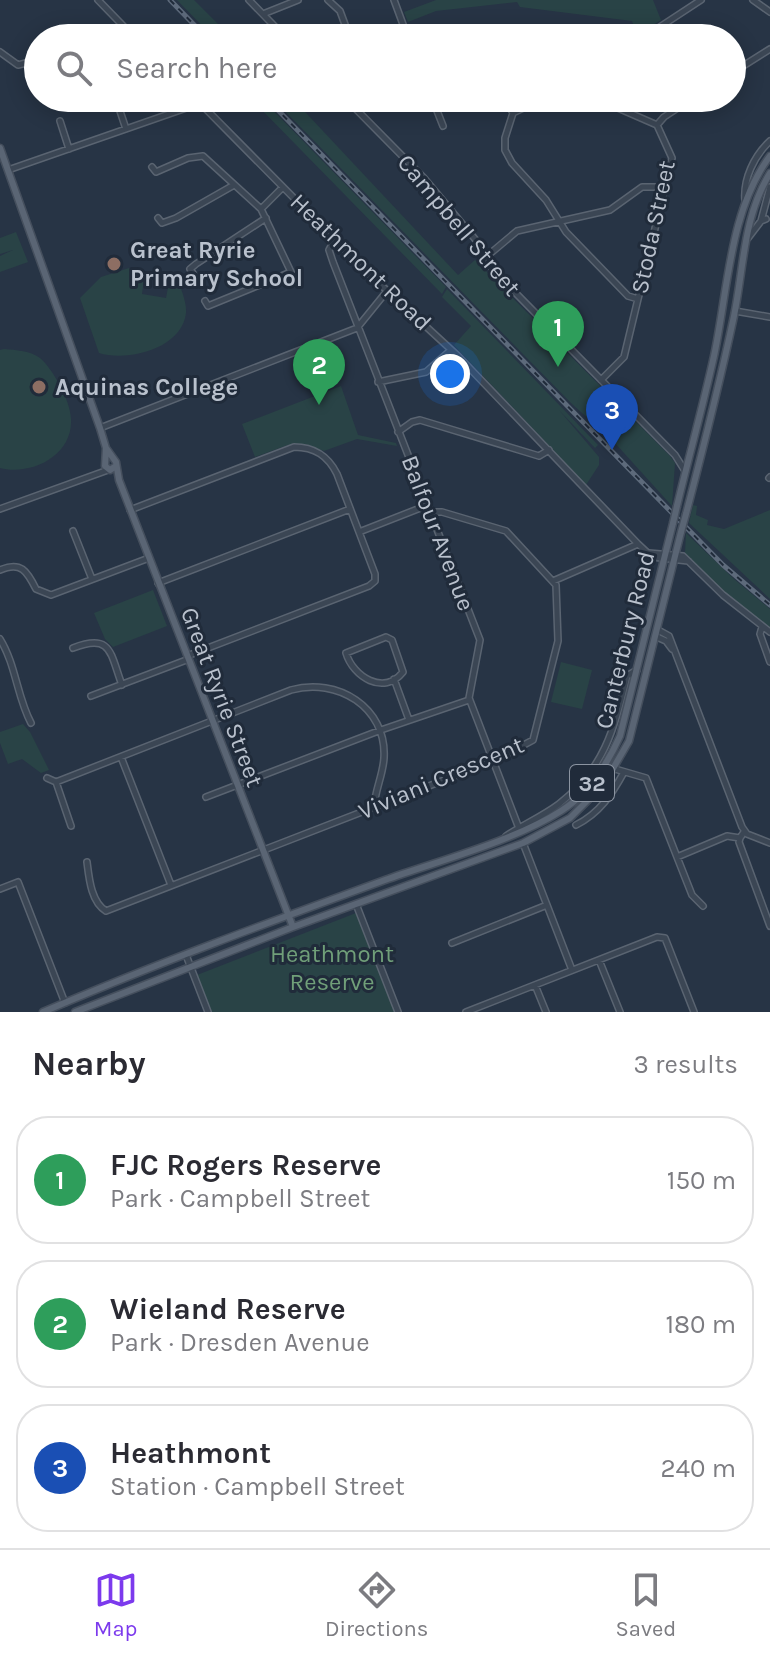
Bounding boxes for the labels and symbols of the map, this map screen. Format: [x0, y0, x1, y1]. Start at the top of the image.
street label: Campbell Street [392, 149, 526, 301]
street label: Stoda Street [625, 158, 681, 296]
street label: Heathmont Road [285, 188, 437, 336]
place label: Great Ryrie Primary School [130, 236, 303, 292]
marker: Great Ryrie Primary School [105, 255, 123, 273]
pin: 1 [532, 301, 584, 367]
pin: 2 [293, 339, 345, 405]
your location [430, 354, 470, 394]
place label: Aquinas College [55, 373, 238, 401]
marker: Aquinas College [30, 378, 48, 396]
pin: 3 [586, 384, 638, 450]
street label: Balfour Avenue [396, 451, 480, 615]
street label: Canterbury Road [589, 548, 661, 732]
street label: Great Ryrie Street [175, 603, 269, 791]
street label: Viviani Crescent [354, 731, 528, 825]
road number: 32 [570, 765, 614, 801]
park label: Heathmont Reserve [270, 940, 394, 996]

